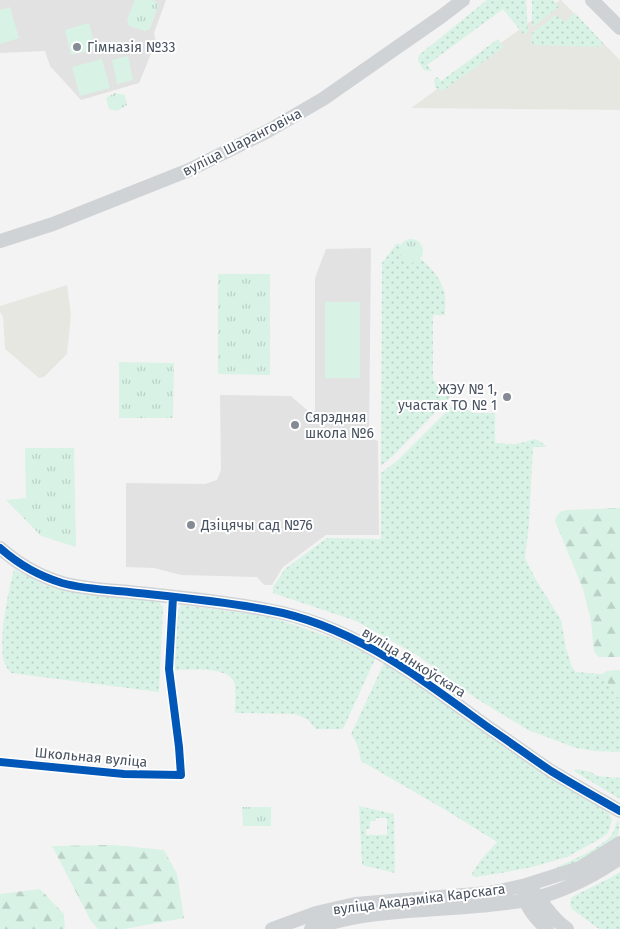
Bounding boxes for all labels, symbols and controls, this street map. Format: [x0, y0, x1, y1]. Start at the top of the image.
place label: Гімназія №33 [87, 39, 175, 56]
marker: Гімназія №33 [71, 41, 83, 53]
street label: вуліца Шаранговіча [180, 105, 305, 180]
place label: ЖЭУ № 1, участак ТО № 1 [398, 381, 497, 414]
marker: ЖЭУ № 1, участак ТО № 1 [501, 391, 513, 403]
place label: Сярэдняя школа №6 [305, 409, 374, 442]
marker: Сярэдняя школа №6 [289, 419, 301, 431]
place label: Дзіцячы сад №76 [200, 517, 313, 534]
marker: Дзіцячы сад №76 [185, 519, 197, 531]
street label: вуліца Янкоўскага [359, 624, 469, 701]
street label: Школьная вуліца [34, 744, 148, 771]
street label: вуліца Акадэміка Карскага [332, 880, 506, 919]

